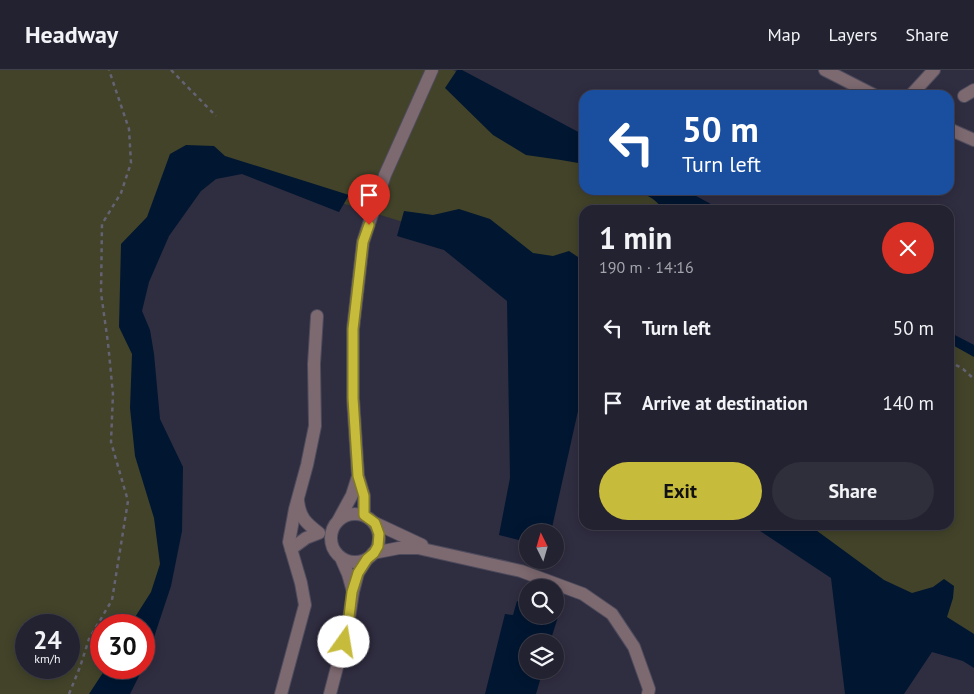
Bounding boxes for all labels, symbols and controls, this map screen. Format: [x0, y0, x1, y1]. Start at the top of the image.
text: Headway [25, 19, 118, 50]
text: Map [768, 23, 800, 46]
text: Layers [828, 23, 877, 46]
text: Share [905, 23, 949, 46]
text: 50 m [682, 106, 759, 152]
icon: left [599, 110, 664, 175]
text: Turn left [682, 150, 761, 178]
pin [348, 174, 390, 225]
icon: arrive [355, 181, 383, 209]
text: 1 min [599, 218, 672, 257]
button: close [882, 222, 934, 274]
text: 190 m · 14:16 [599, 257, 694, 277]
icon: left [599, 314, 627, 342]
text: Turn left [642, 316, 711, 340]
text: 50 m [893, 316, 934, 340]
icon: arrive [599, 389, 627, 417]
text: Arrive at destination [642, 391, 808, 415]
text: 140 m [882, 391, 934, 415]
button: Exit [599, 462, 762, 520]
button: Share [772, 462, 934, 520]
north arrow [519, 524, 564, 569]
map controls [519, 524, 564, 679]
button: search [519, 579, 564, 624]
speed limit sign: 30 [90, 614, 155, 679]
position arrow [317, 615, 369, 667]
text: 24 [33, 624, 62, 656]
button: layers [519, 634, 564, 679]
text: km/h [34, 651, 61, 666]

